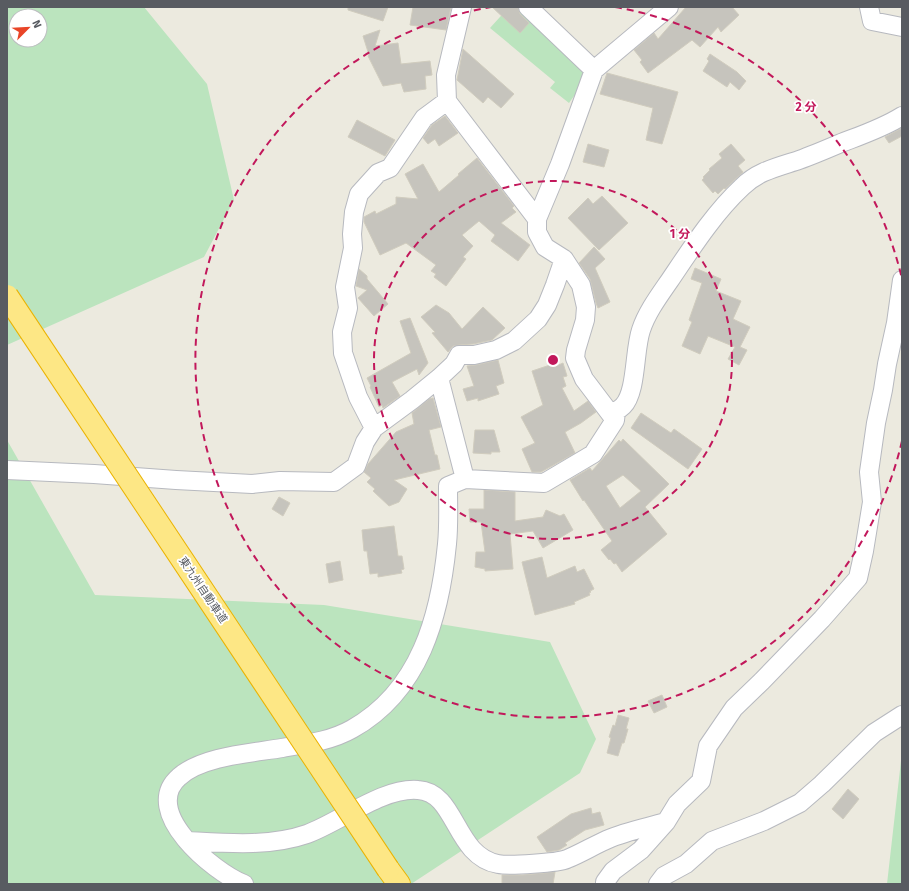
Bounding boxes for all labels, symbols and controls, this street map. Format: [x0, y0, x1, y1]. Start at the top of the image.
north arrow [8, 8, 48, 48]
text: N [29, 18, 44, 30]
text: 2 分 [795, 100, 817, 114]
text: 1 分 [670, 227, 690, 241]
centre of rings [546, 353, 560, 367]
street label: 東九州自動車道 [176, 554, 230, 626]

